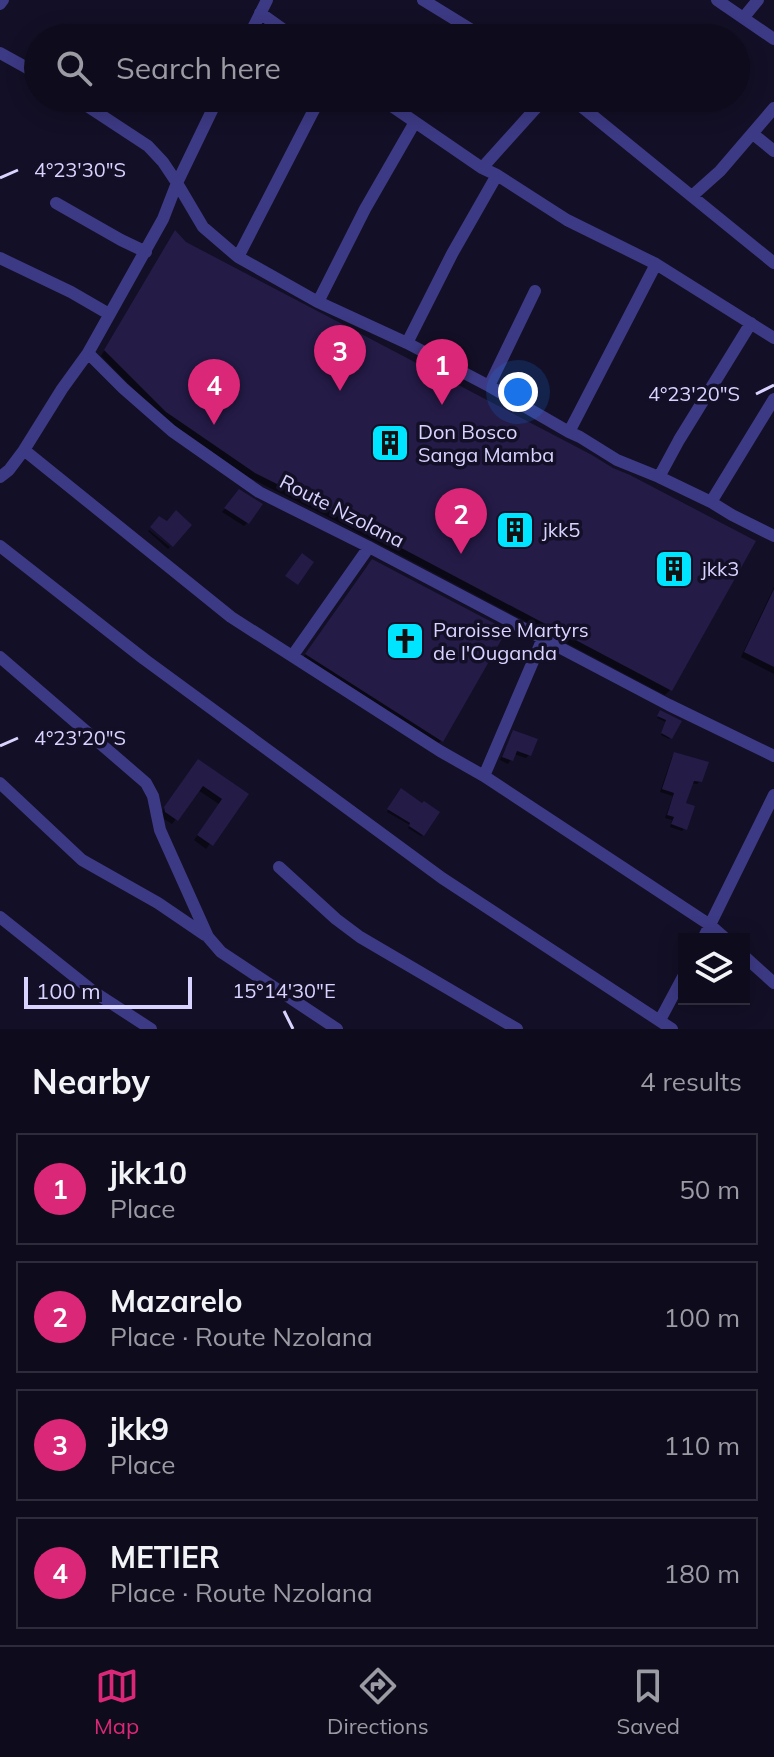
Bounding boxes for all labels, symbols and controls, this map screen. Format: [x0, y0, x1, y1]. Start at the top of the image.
search box [24, 24, 750, 112]
icon: search [52, 46, 96, 90]
text: Search here [116, 49, 281, 87]
text: 4°23'30"S [34, 157, 126, 182]
pin: 3 [314, 325, 366, 391]
pin: 1 [416, 339, 468, 405]
pin: 4 [188, 359, 240, 425]
your location [498, 372, 538, 412]
text: 4°23'20"S [648, 381, 740, 406]
place label: Don Bosco Sanga Mamba [418, 419, 554, 467]
building icon: Don Bosco Sanga Mamba [369, 422, 411, 464]
street label: Route Nzolana [276, 468, 409, 553]
pin: 2 [435, 488, 487, 554]
building icon: jkk5 [494, 509, 536, 551]
place label: jkk5 [541, 517, 580, 542]
building icon: jkk3 [653, 548, 695, 590]
place label: jkk3 [700, 556, 739, 581]
place label: Paroisse Martyrs de l'Ouganda [433, 617, 589, 665]
church icon: Paroisse Martyrs de l'Ouganda [384, 620, 426, 662]
text: 4°23'20"S [34, 725, 126, 750]
map controls [678, 933, 750, 1005]
button: layers [678, 933, 750, 1005]
scale bar [24, 973, 192, 1009]
text: 100 m [36, 977, 101, 1005]
text: 15°14'30"E [232, 978, 336, 1003]
text: Nearby [32, 1060, 150, 1103]
text: 4 results [640, 1065, 742, 1098]
text: jkk10 [110, 1154, 187, 1192]
text: 1 [52, 1173, 68, 1206]
text: 50 m [679, 1173, 740, 1206]
text: Place [110, 1192, 175, 1225]
text: Mazarelo [110, 1282, 243, 1320]
text: 2 [52, 1301, 68, 1334]
text: 100 m [664, 1301, 740, 1334]
text: Place · Route Nzolana [110, 1320, 373, 1353]
text: jkk9 [110, 1410, 169, 1448]
text: 3 [52, 1429, 68, 1462]
text: 110 m [664, 1429, 740, 1462]
text: Place [110, 1448, 175, 1481]
text: METIER [110, 1538, 220, 1576]
text: 4 [52, 1557, 68, 1590]
text: 180 m [664, 1557, 740, 1590]
text: Place · Route Nzolana [110, 1576, 373, 1609]
tab: Map [94, 1664, 139, 1740]
tab: Directions [327, 1664, 429, 1740]
tab: Saved [617, 1664, 680, 1740]

